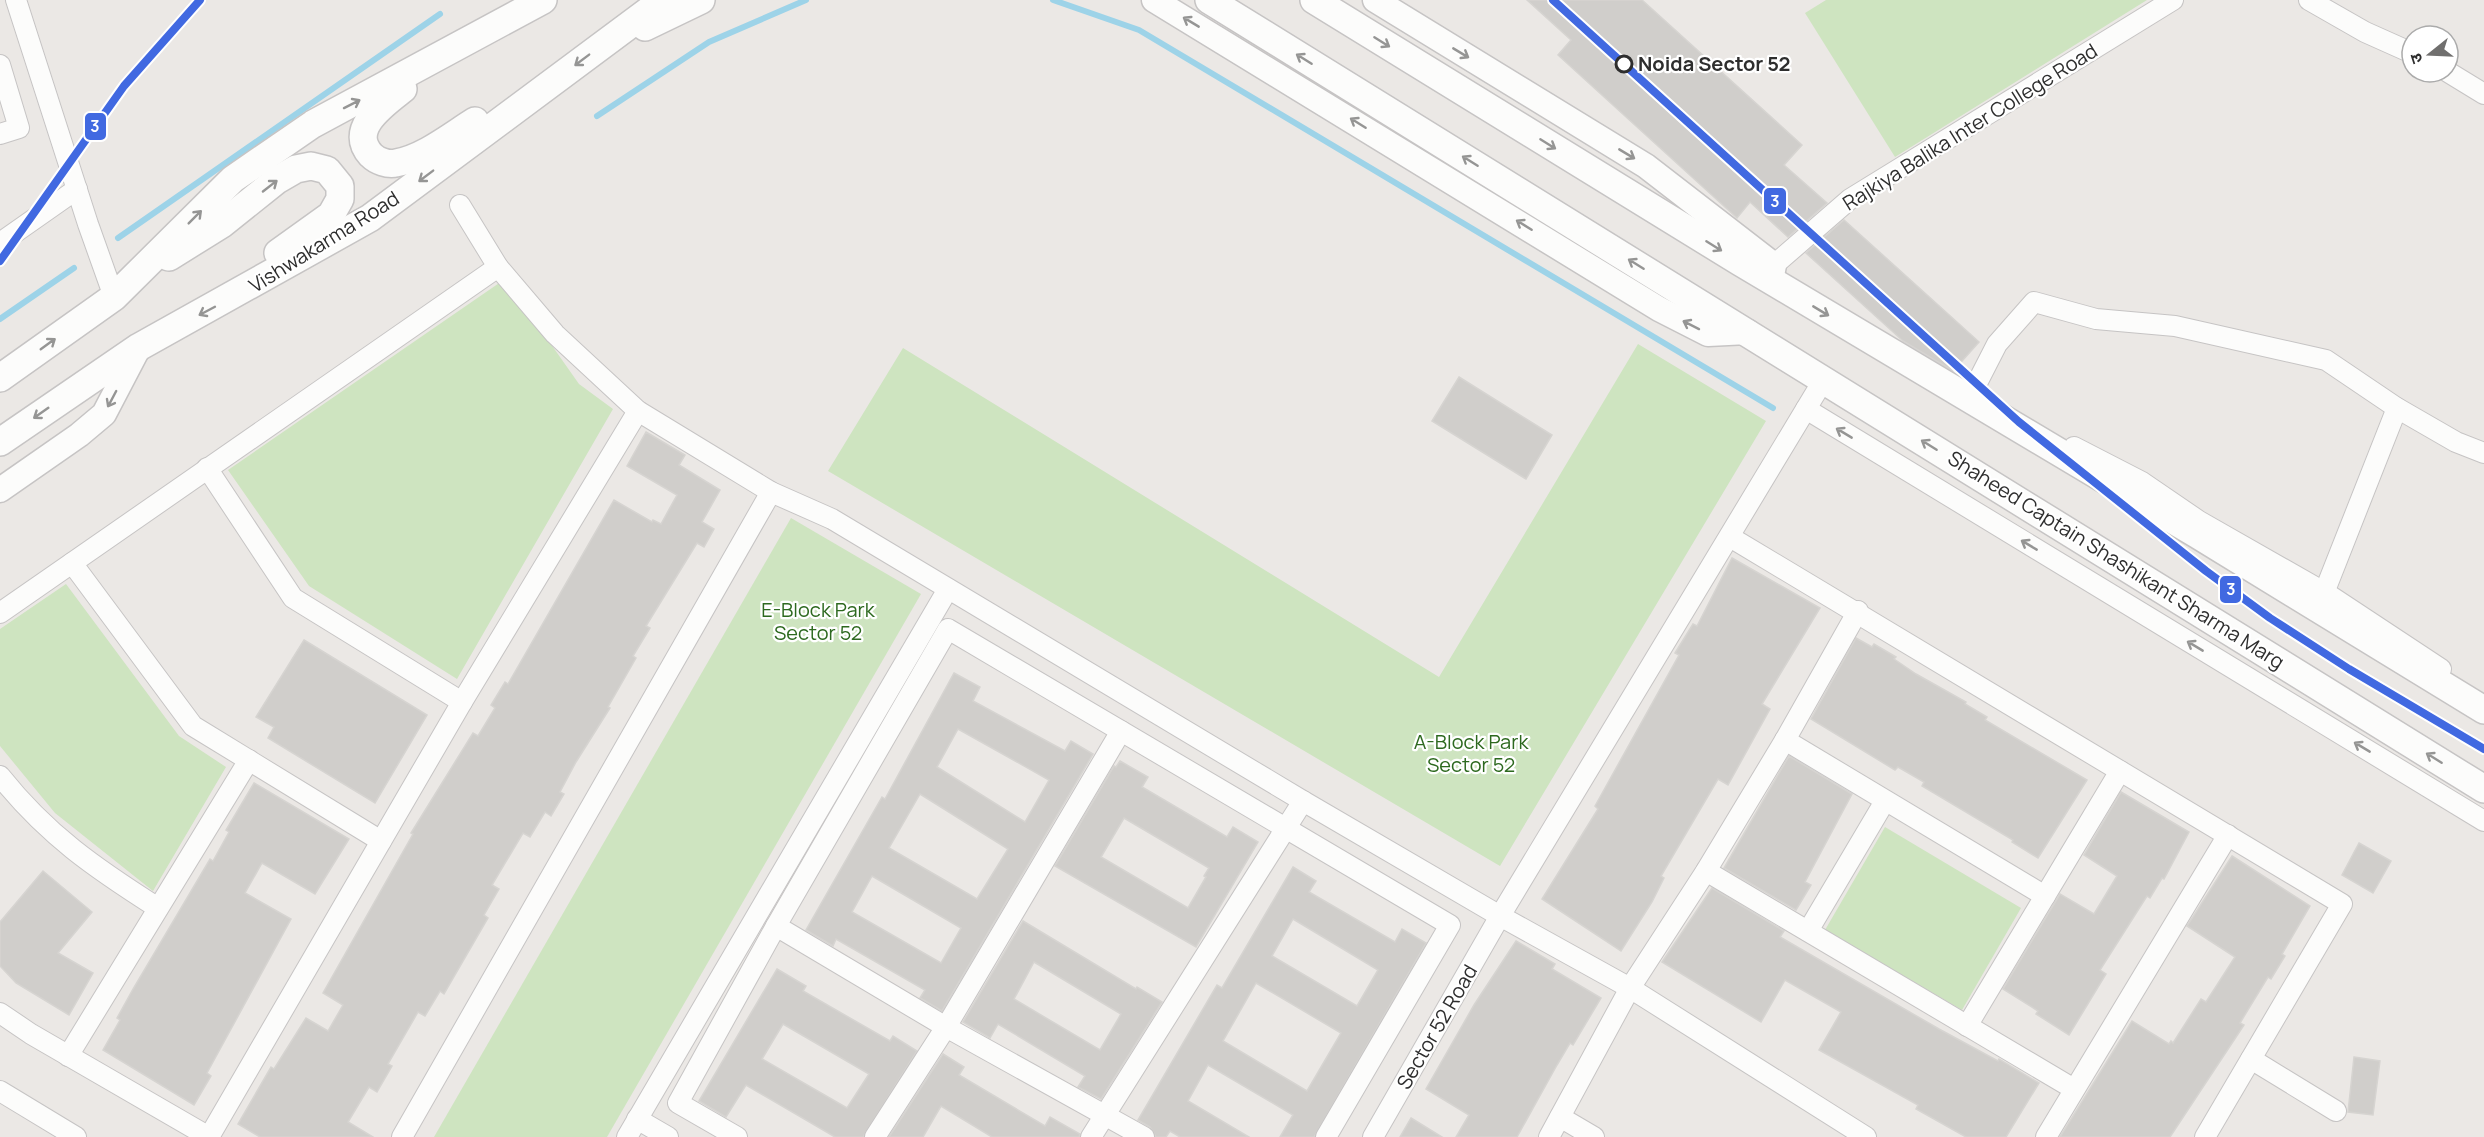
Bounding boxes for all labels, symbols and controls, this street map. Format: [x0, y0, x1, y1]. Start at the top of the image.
one-way arrow [1183, 16, 1200, 28]
north arrow [2400, 24, 2460, 84]
one-way arrow [1373, 36, 1390, 48]
street label: Rajkiya Balika Inter College Road [1837, 37, 2102, 216]
one-way arrow [1452, 47, 1469, 59]
place label: Noida Sector 52 [1638, 50, 1790, 77]
text: उ [2404, 50, 2428, 66]
one-way arrow [1296, 52, 1313, 64]
one-way arrow [575, 54, 591, 66]
marker: Noida Sector 52 [1615, 55, 1633, 73]
one-way arrow [343, 98, 361, 109]
line badge: 3 [84, 112, 107, 141]
text: 3 [90, 115, 100, 137]
one-way arrow [1350, 117, 1367, 129]
one-way arrow [1539, 139, 1556, 151]
one-way arrow [1618, 149, 1635, 161]
one-way arrow [1462, 155, 1479, 167]
one-way arrow [419, 170, 435, 183]
one-way arrow [261, 180, 277, 193]
street label: Vishwakarma Road [244, 184, 404, 299]
line badge: 3 [1763, 187, 1787, 215]
text: 3 [1770, 190, 1780, 212]
one-way arrow [188, 210, 203, 224]
one-way arrow [1516, 219, 1533, 231]
one-way arrow [1705, 241, 1722, 253]
one-way arrow [1628, 257, 1645, 269]
one-way arrow [1812, 305, 1829, 317]
one-way arrow [198, 306, 216, 317]
one-way arrow [1683, 319, 1701, 330]
one-way arrow [39, 338, 55, 350]
one-way arrow [106, 390, 117, 408]
one-way arrow [33, 407, 49, 419]
one-way arrow [1836, 426, 1853, 438]
one-way arrow [1921, 438, 1938, 451]
street label: Shaheed Captain Shashikant Sharma Marg [1943, 444, 2290, 675]
one-way arrow [2021, 538, 2038, 550]
line badge: 3 [2219, 575, 2242, 604]
text: 3 [2226, 578, 2236, 600]
park label: E-Block Park Sector 52 [761, 596, 876, 646]
one-way arrow [2187, 639, 2204, 651]
park label: A-Block Park Sector 52 [1414, 728, 1529, 778]
one-way arrow [2354, 740, 2371, 752]
one-way arrow [2426, 751, 2443, 763]
street label: Sector 52 Road [1390, 960, 1483, 1094]

